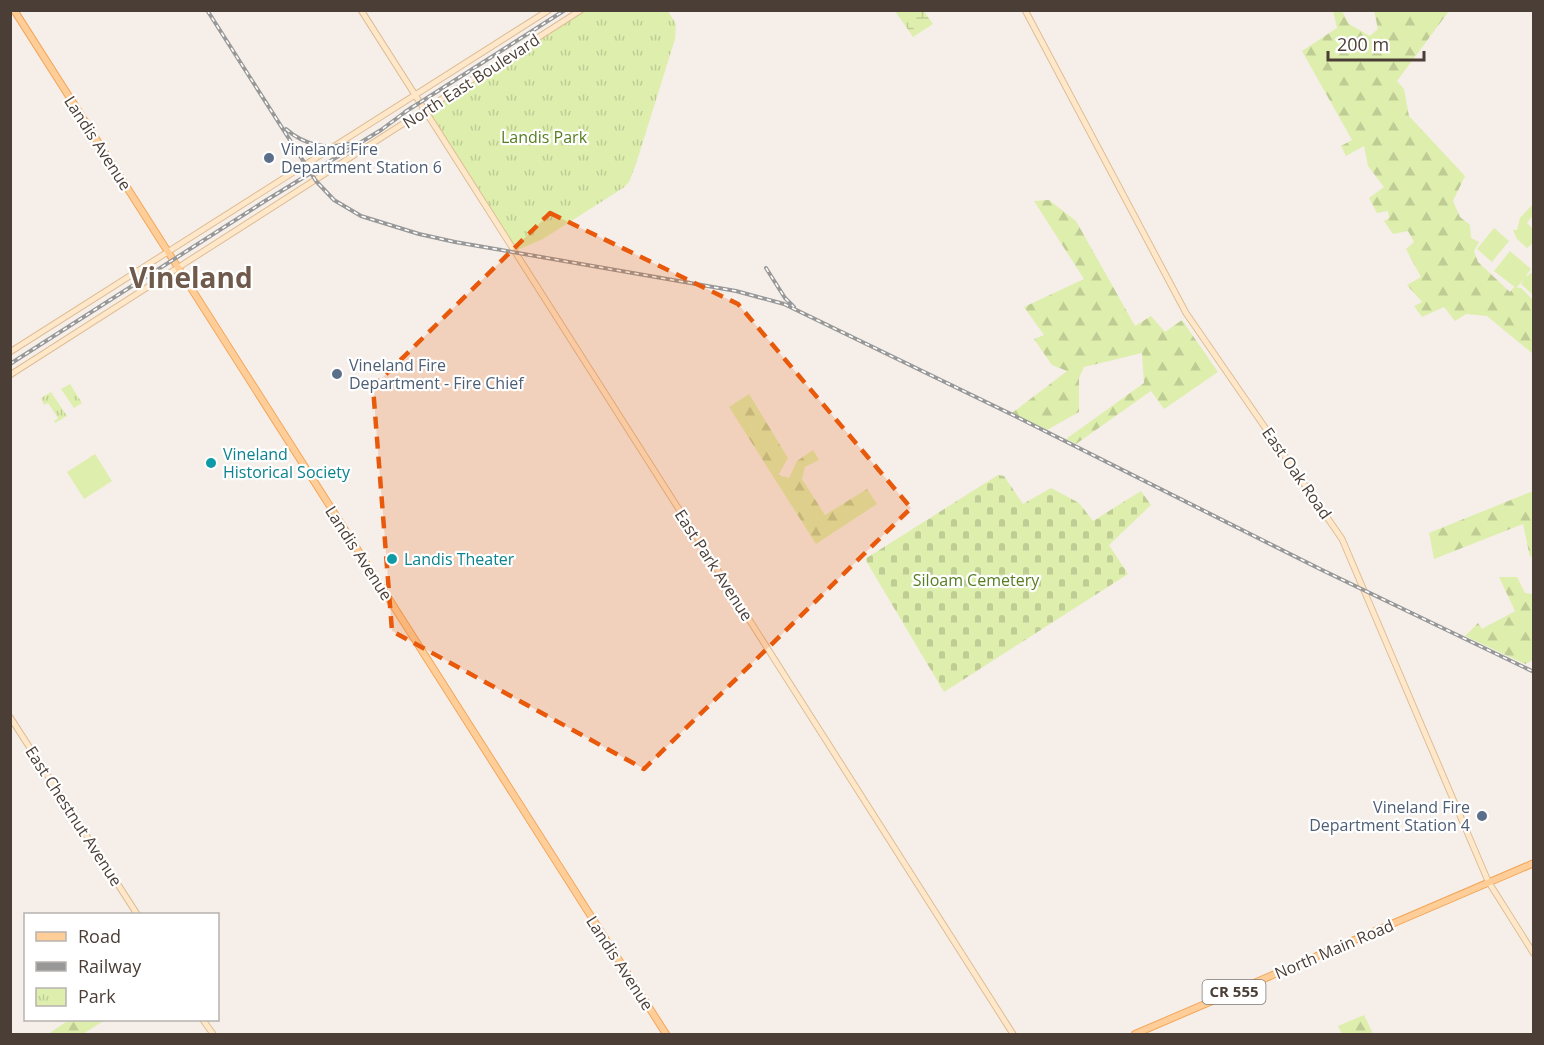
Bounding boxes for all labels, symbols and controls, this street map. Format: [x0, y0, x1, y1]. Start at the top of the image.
scale bar [1328, 24, 1424, 62]
street label: North East Boulevard [398, 28, 544, 134]
text: 200 m [1337, 32, 1389, 56]
street label: Landis Avenue [59, 92, 137, 194]
park label: Landis Park [501, 126, 588, 148]
place label: Vineland Fire Department Station 6 [281, 138, 442, 178]
marker: Vineland Fire Department Station 6 [262, 151, 276, 165]
district label: Vineland [129, 258, 253, 296]
place label: Vineland Fire Department - Fire Chief [349, 354, 525, 394]
marker: Vineland Fire Department - Fire Chief [330, 367, 344, 381]
street label: East Oak Road [1257, 423, 1337, 523]
place label: Vineland Historical Society [223, 443, 351, 483]
marker: Vineland Historical Society [204, 456, 218, 470]
street label: Landis Avenue [320, 502, 398, 604]
street label: East Park Avenue [670, 505, 758, 625]
place label: Landis Theater [404, 548, 515, 570]
marker: Landis Theater [385, 552, 399, 566]
park label: Siloam Cemetery [913, 569, 1040, 591]
street label: East Chestnut Avenue [20, 742, 128, 890]
place label: Vineland Fire Department Station 4 [1309, 796, 1470, 836]
marker: Vineland Fire Department Station 4 [1475, 809, 1489, 823]
street label: Landis Avenue [581, 912, 659, 1014]
legend [24, 913, 219, 1021]
street label: North Main Road [1271, 914, 1397, 984]
text: Road [78, 924, 121, 948]
text: Railway [78, 954, 142, 978]
road number: CR 555 [1202, 980, 1266, 1004]
text: Park [78, 984, 116, 1008]

